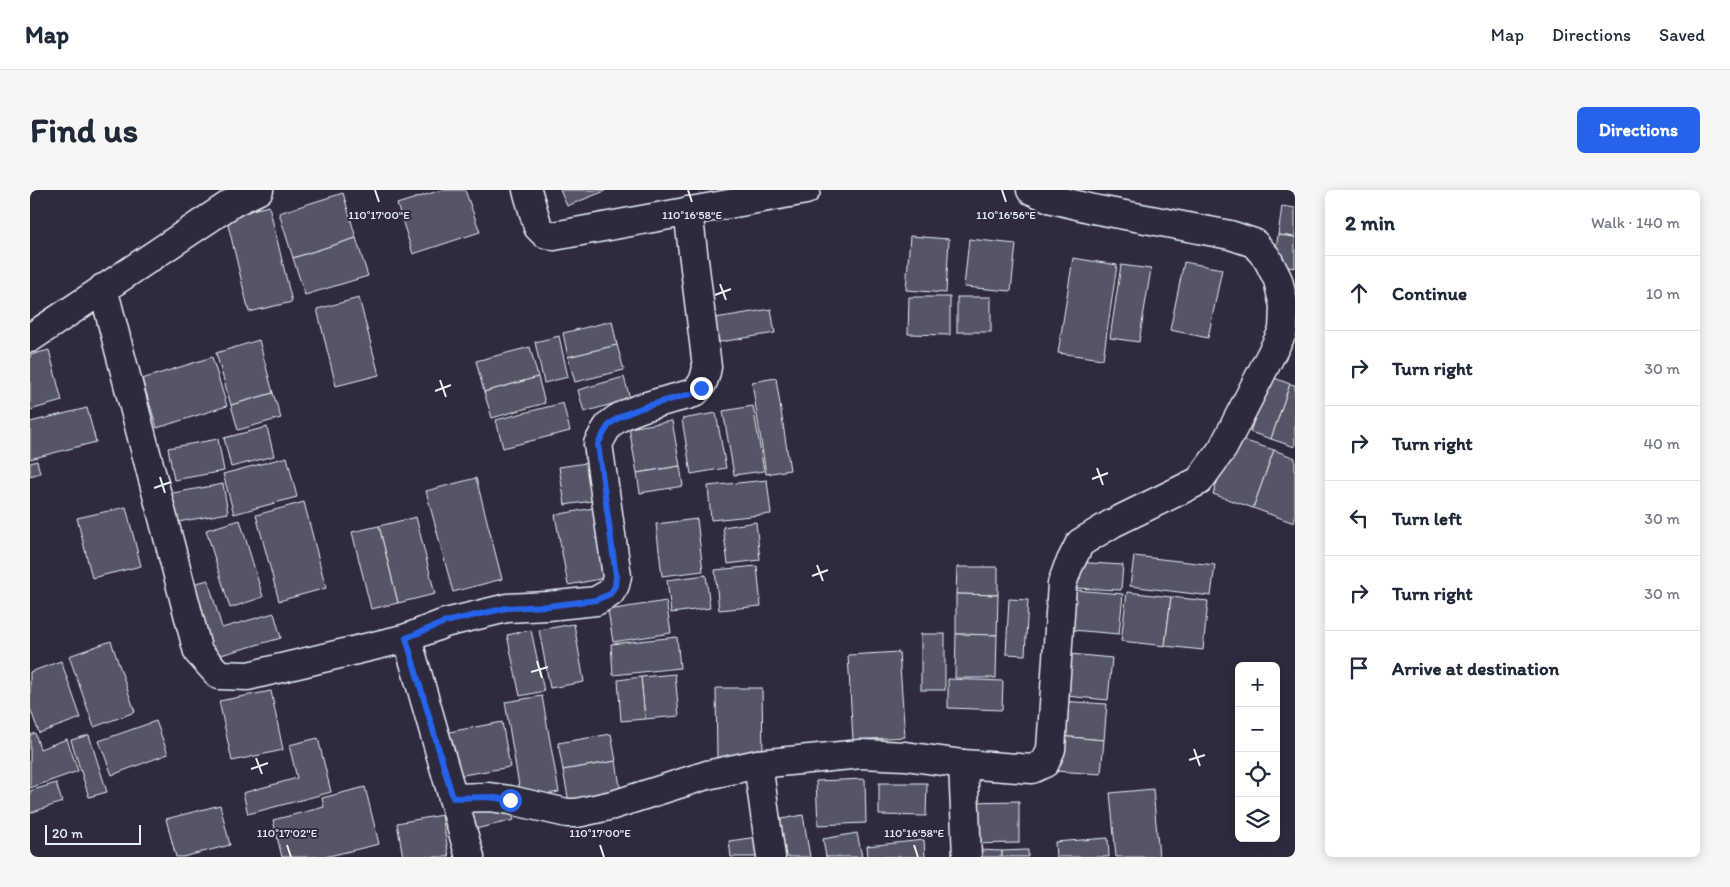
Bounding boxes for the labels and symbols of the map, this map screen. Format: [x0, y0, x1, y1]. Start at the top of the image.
text: 110°17'00"E [348, 208, 410, 222]
text: 110°16'58"E [662, 208, 722, 222]
text: 110°16'56"E [976, 208, 1036, 222]
route end [690, 377, 713, 400]
route start [499, 789, 522, 812]
scale bar [45, 822, 141, 845]
text: 110°17'02"E [257, 826, 318, 840]
text: 110°17'00"E [569, 826, 631, 840]
text: 110°16'58"E [884, 826, 944, 840]

